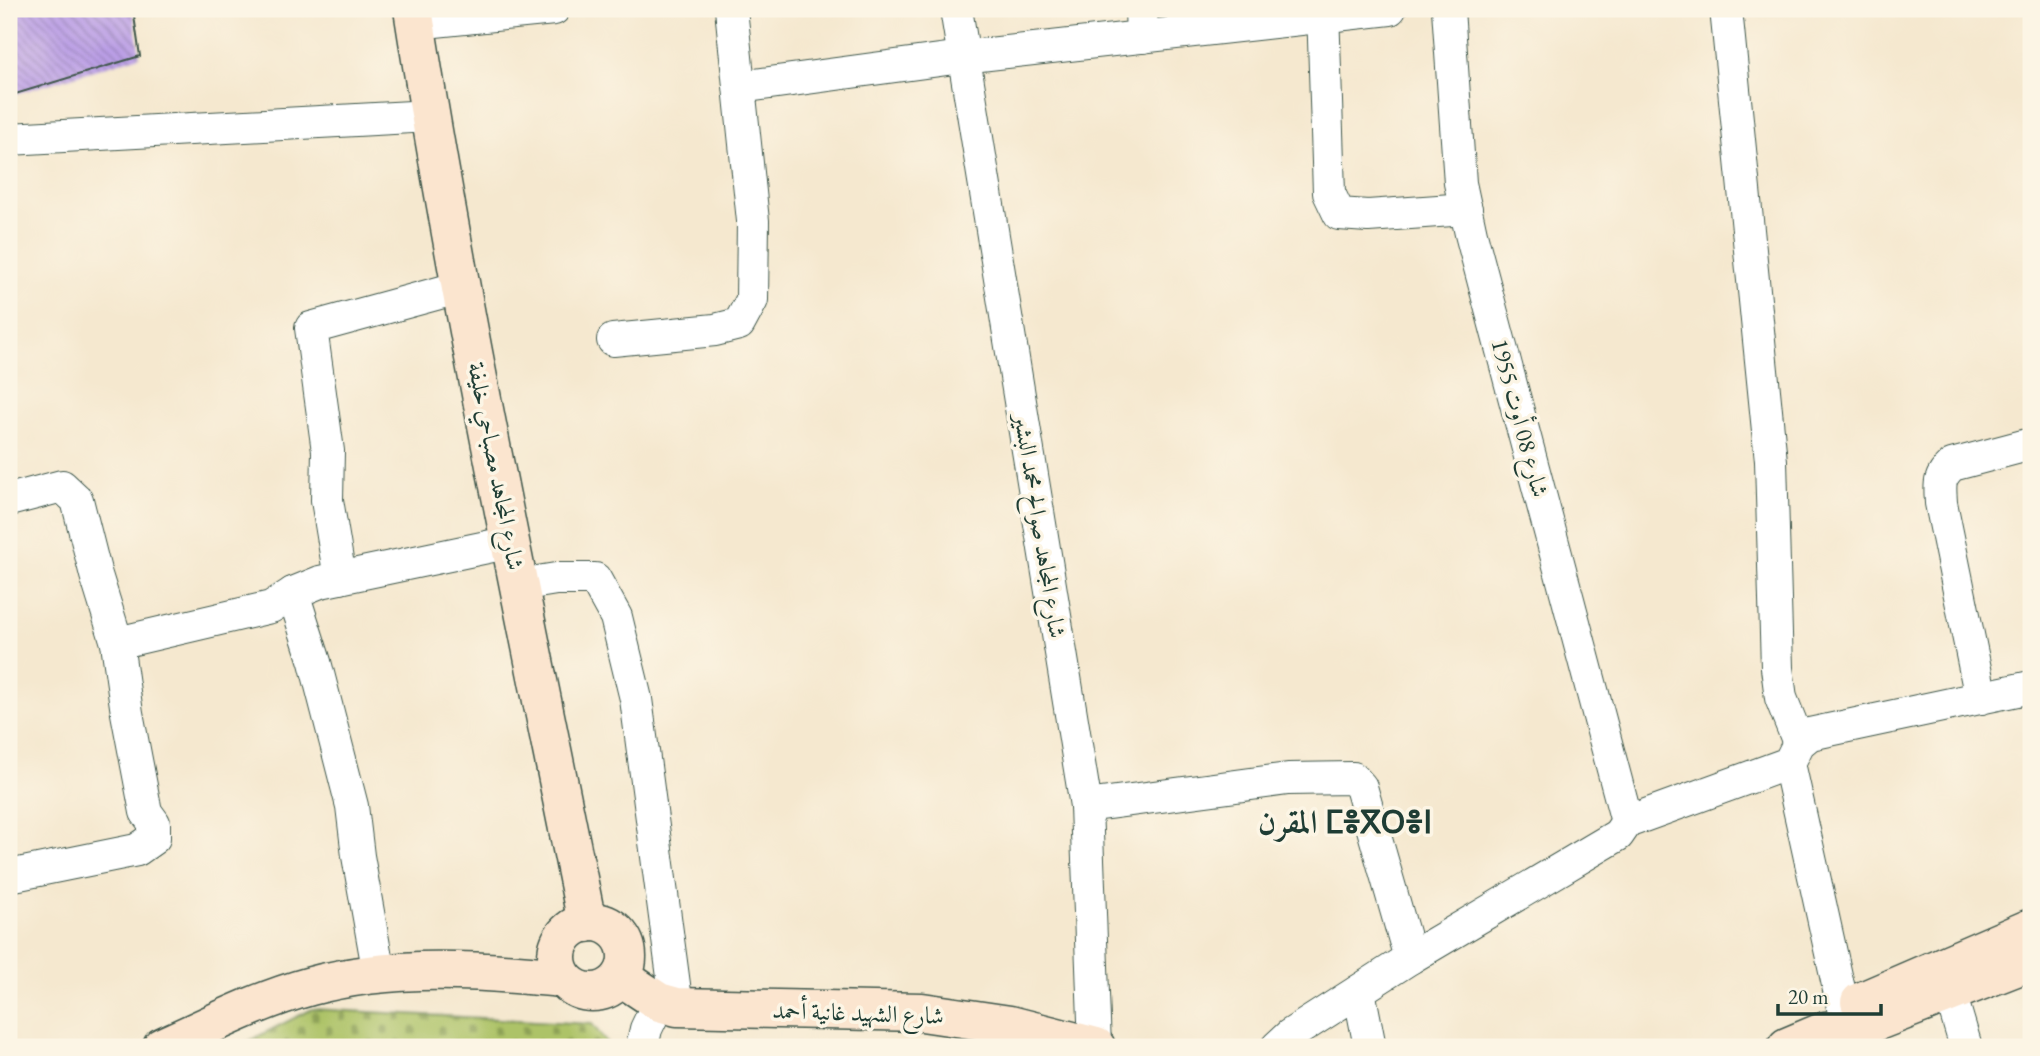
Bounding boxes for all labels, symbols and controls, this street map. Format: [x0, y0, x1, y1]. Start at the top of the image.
street label: شارع 08 أوت 1955 [1480, 335, 1557, 502]
street label: شارع المجاهد مصباحي خليفة [456, 359, 532, 574]
street label: شارع المجاهد صوالح محمد البشير [1002, 409, 1074, 641]
district label: المقرن ⵎⴻⴳⵔⴻⵏ [1258, 801, 1432, 843]
scale bar [1778, 972, 1881, 1016]
text: 20 m [1788, 983, 1829, 1010]
street label: شارع الشهيد غانية أحمد [771, 993, 944, 1036]

